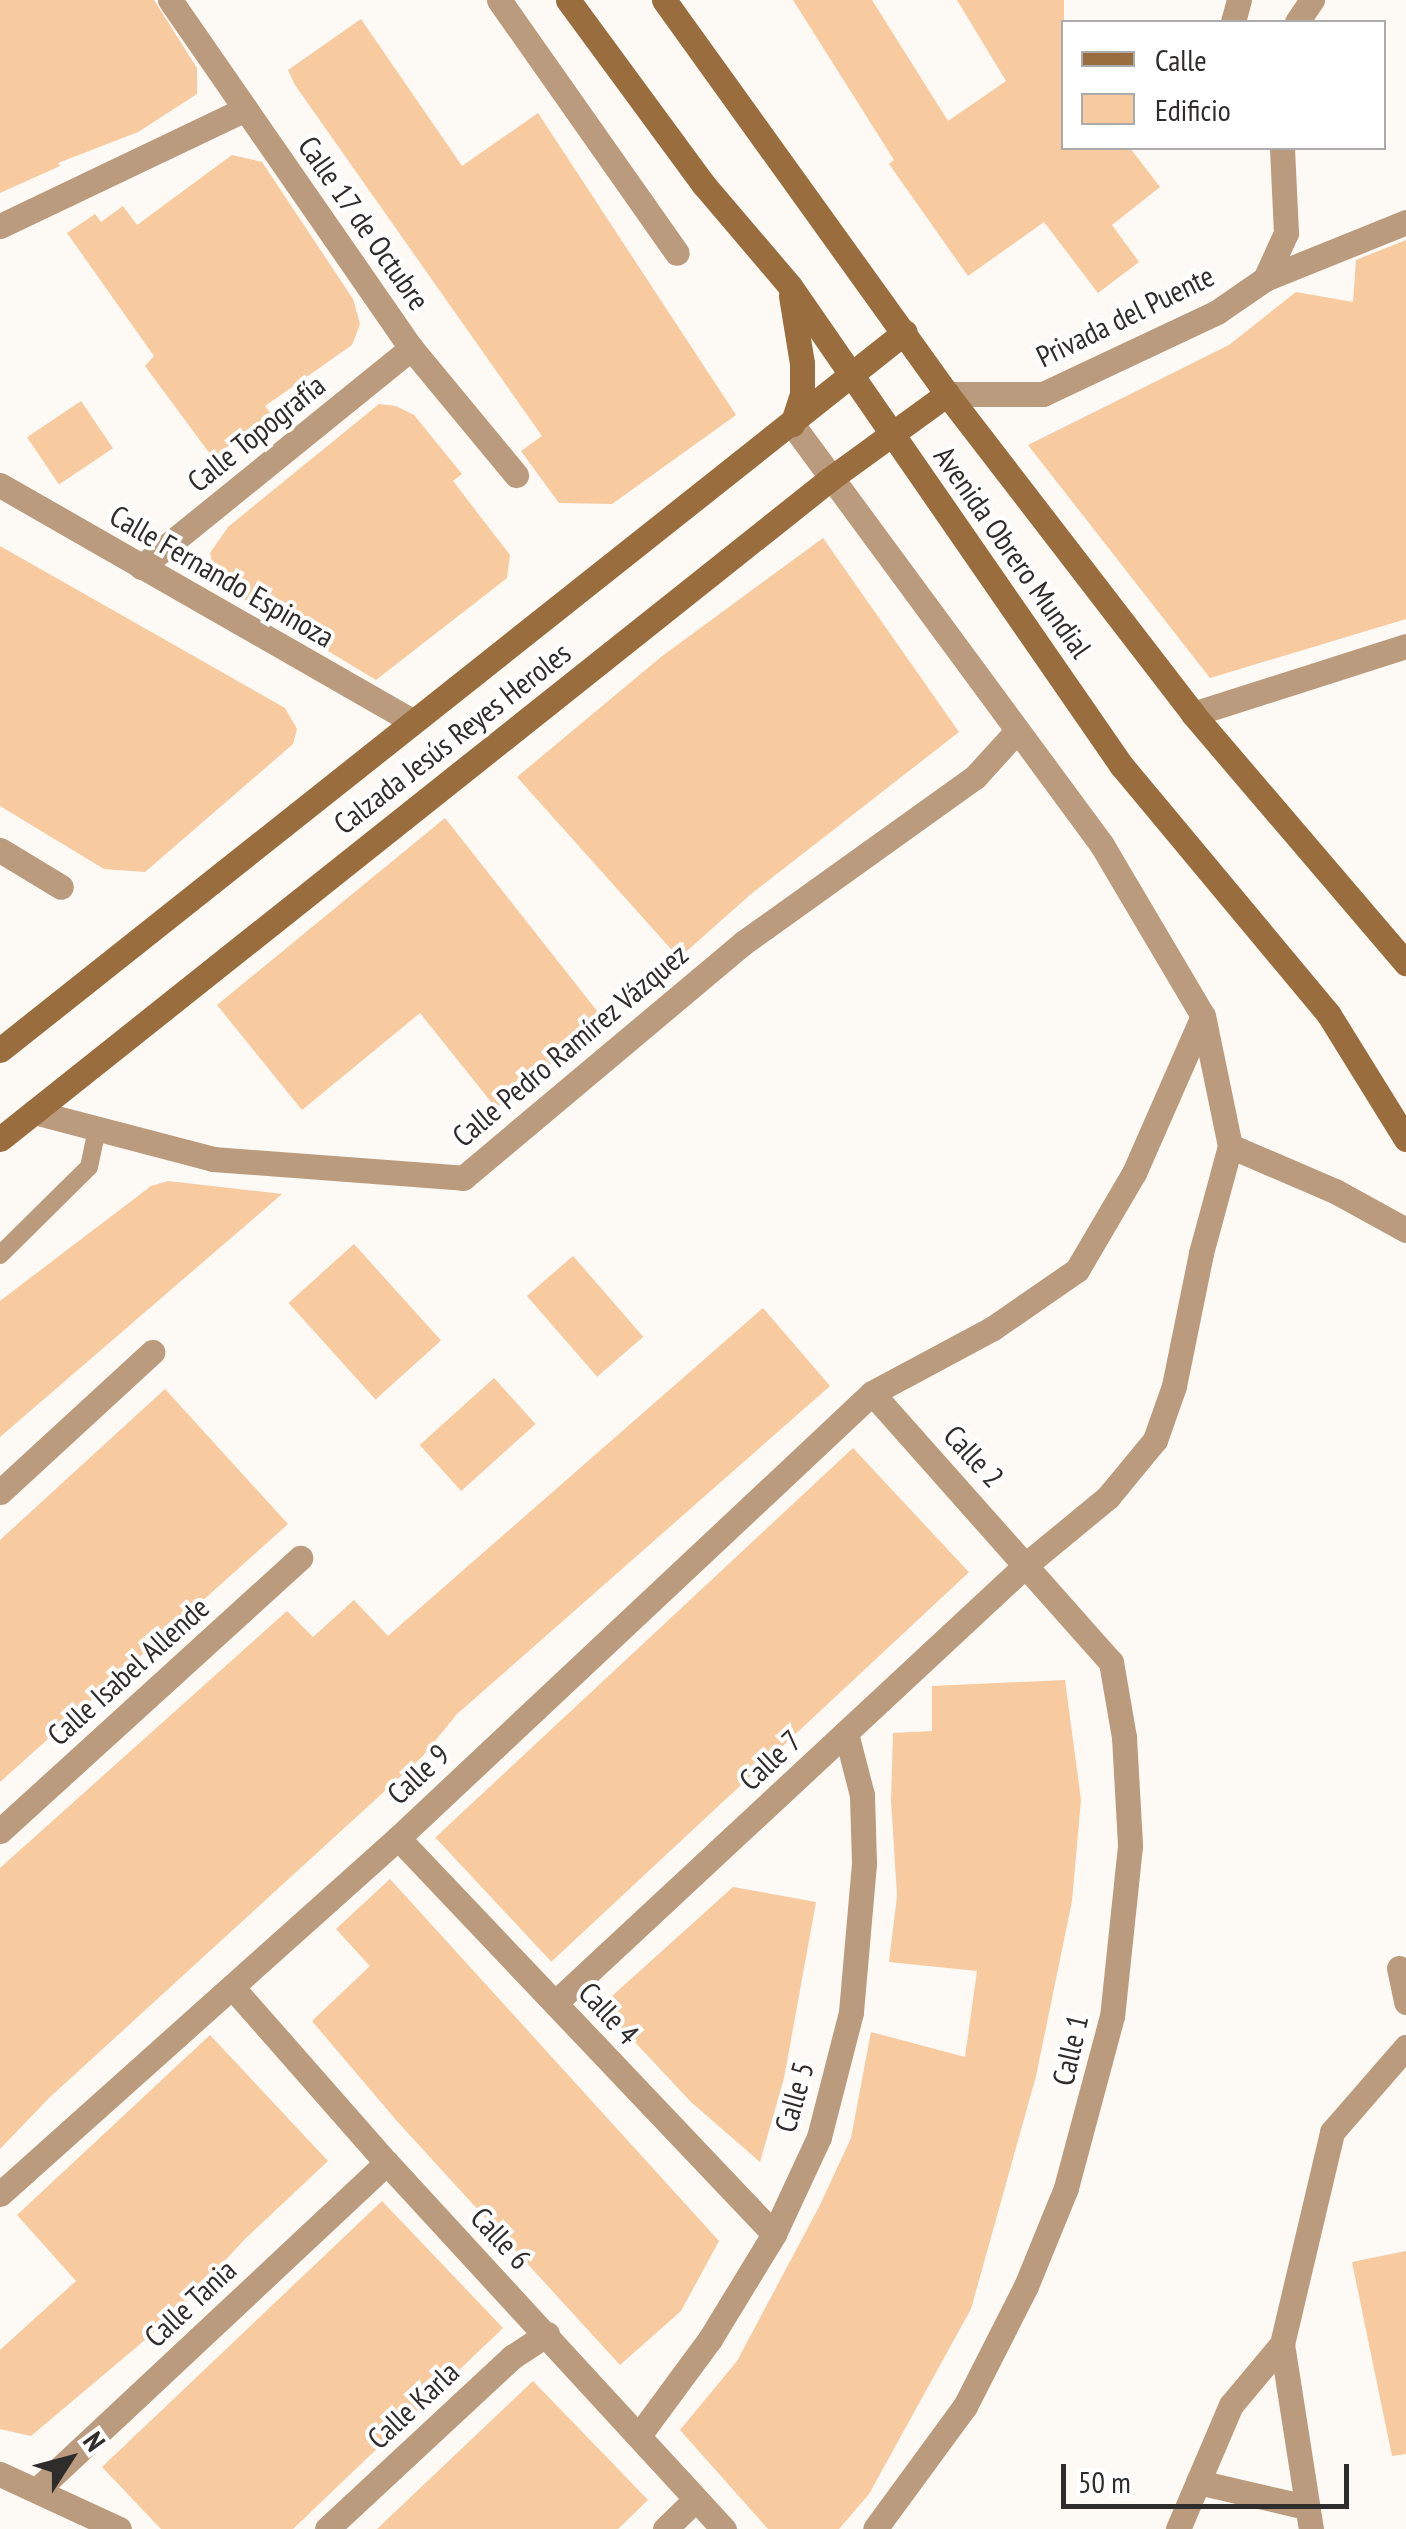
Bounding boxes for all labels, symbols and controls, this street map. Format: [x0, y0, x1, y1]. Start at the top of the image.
legend [1061, 20, 1386, 150]
text: Calle [1155, 40, 1207, 79]
text: Edificio [1155, 90, 1231, 129]
street label: Calle 17 de Octubre [290, 129, 438, 317]
street label: Privada del Puente [1030, 258, 1220, 374]
street label: Calle Topografía [180, 367, 332, 499]
street label: Avenida Obrero Mundial [927, 439, 1099, 665]
street label: Calle Fernando Espinoza [104, 497, 340, 655]
street label: Calzada Jesús Reyes Heroles [327, 634, 577, 842]
street label: Calle Pedro Ramírez Vázquez [444, 936, 696, 1154]
street label: Calle 2 [936, 1418, 1012, 1494]
street label: Calle Isabel Allende [40, 1589, 216, 1753]
street label: Calle 7 [732, 1722, 808, 1798]
street label: Calle 9 [380, 1736, 456, 1812]
street label: Calle 4 [571, 1975, 647, 2051]
street label: Calle 1 [1044, 2011, 1096, 2089]
street label: Calle 5 [767, 2058, 821, 2136]
street label: Calle 6 [463, 2200, 539, 2276]
street label: Calle Tania [137, 2251, 243, 2355]
street label: Calle Karla [360, 2354, 466, 2456]
north arrow [20, 2409, 120, 2509]
text: N [75, 2424, 114, 2458]
scale bar [1066, 2444, 1354, 2506]
text: 50 m [1078, 2462, 1131, 2501]

